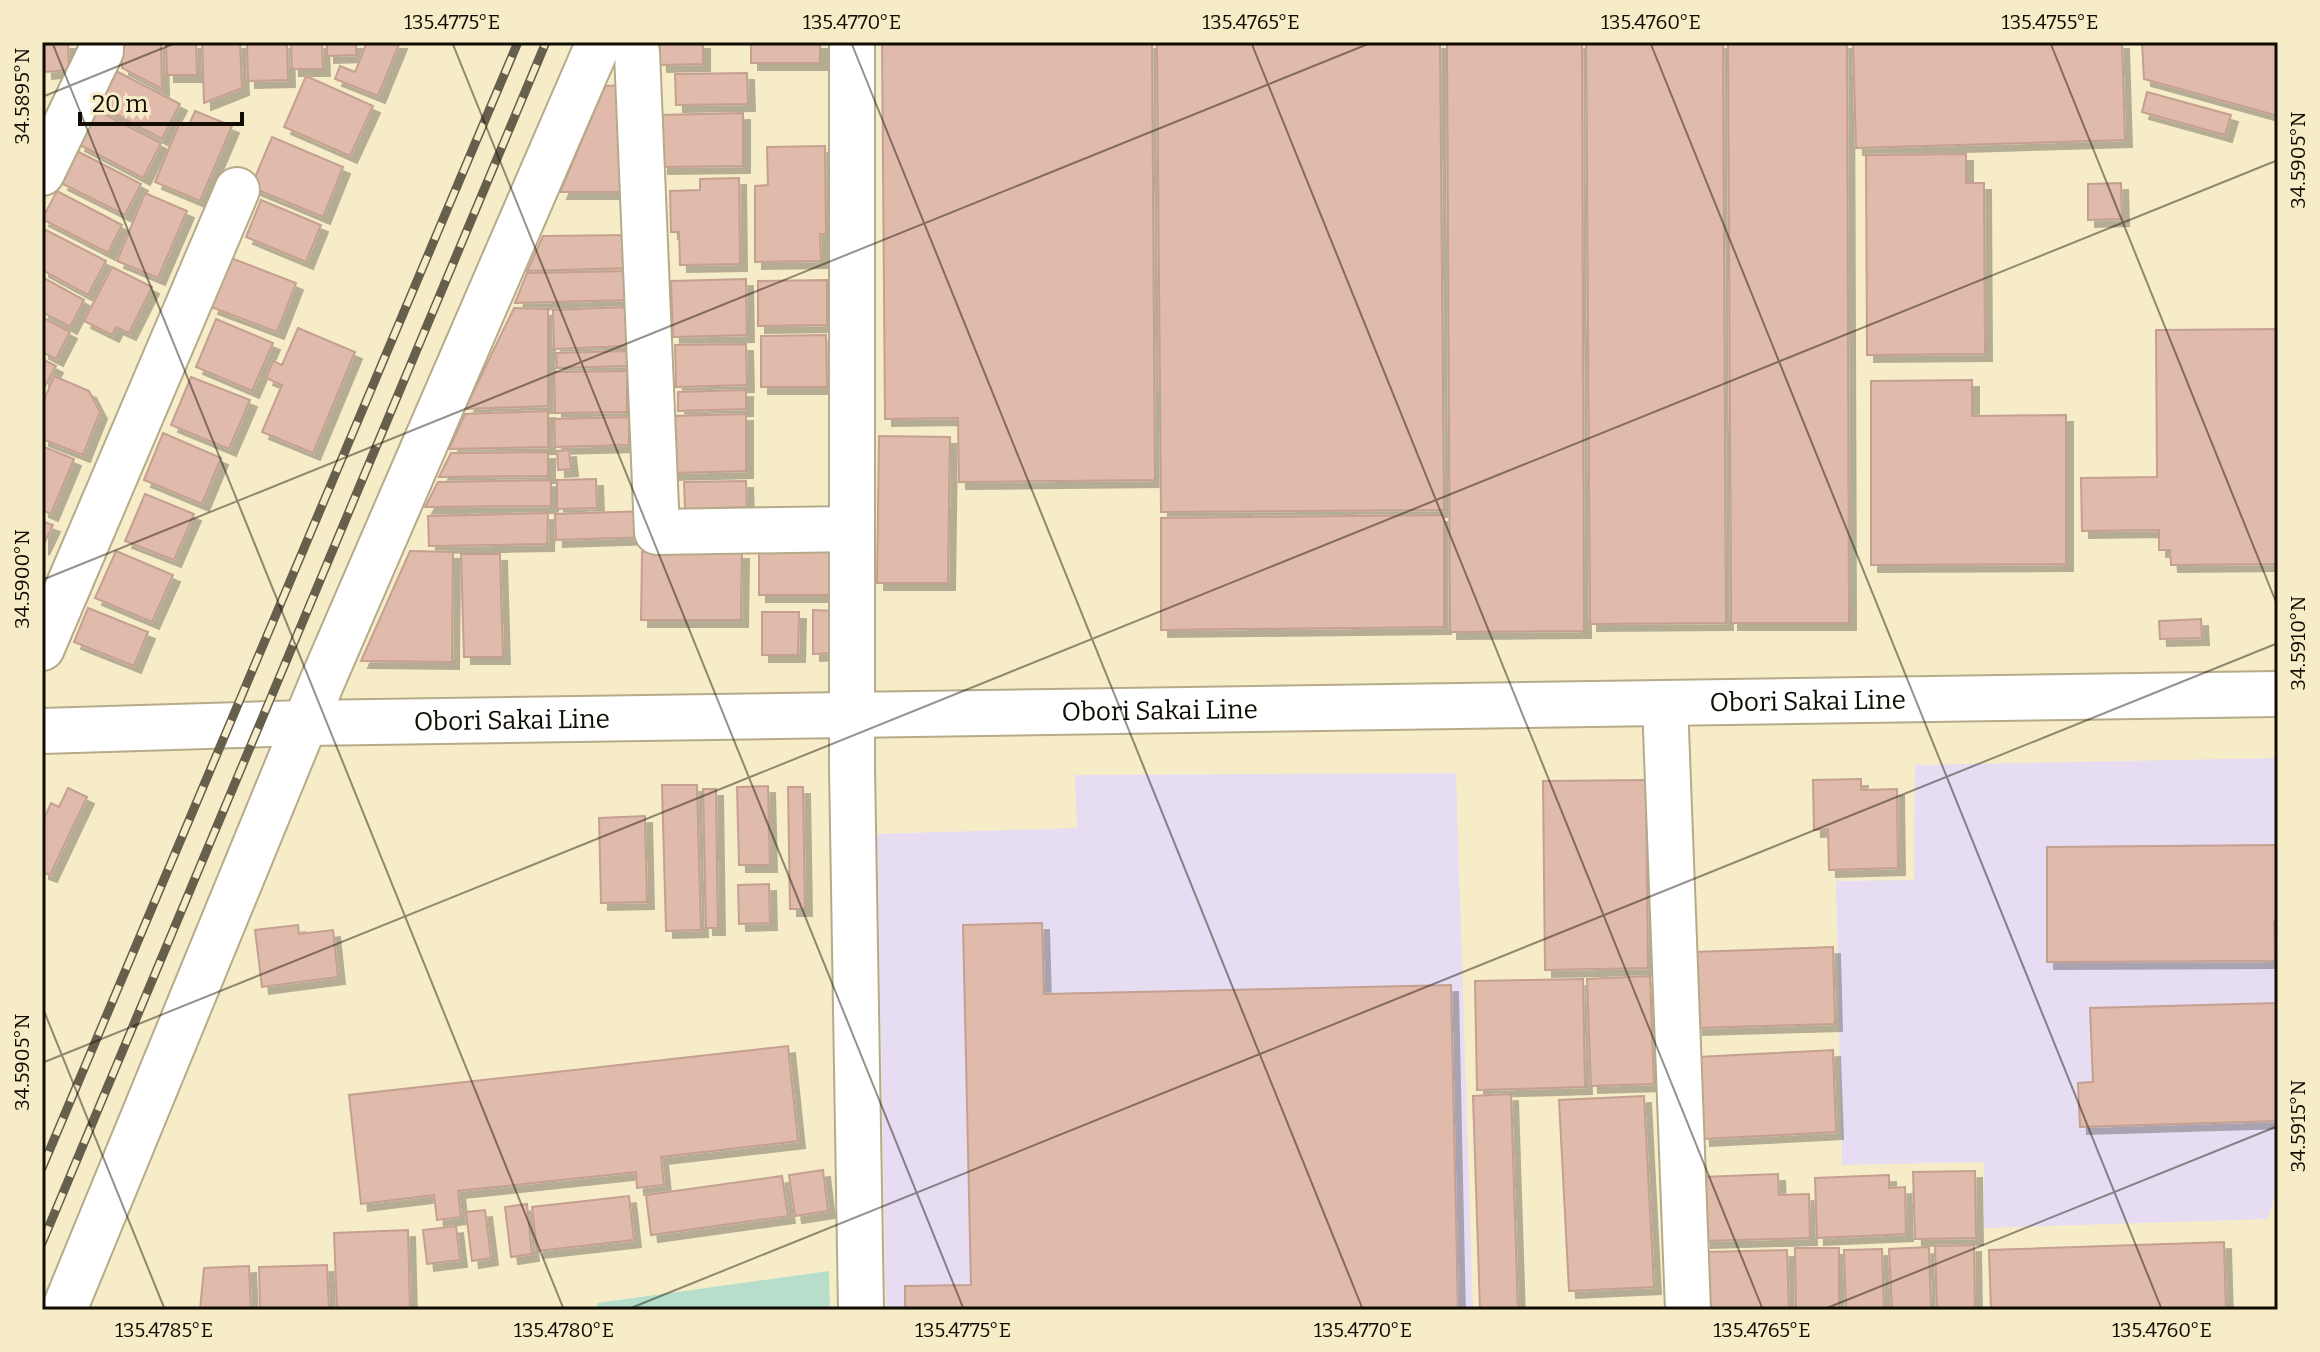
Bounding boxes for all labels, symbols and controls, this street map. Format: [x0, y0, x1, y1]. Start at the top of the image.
text: 135.4775°E [404, 10, 500, 34]
text: 135.4770°E [803, 10, 901, 34]
text: 135.4765°E [1202, 10, 1300, 34]
text: 135.4760°E [1601, 10, 1701, 34]
text: 135.4755°E [2002, 10, 2098, 34]
text: 34.5895°N [10, 47, 34, 144]
scale bar [80, 76, 242, 126]
text: 20 m [92, 90, 148, 118]
text: 34.5905°N [2286, 111, 2310, 209]
text: 34.5900°N [10, 529, 34, 629]
text: 34.5910°N [2286, 595, 2310, 690]
street label: Obori Sakai Line [1709, 684, 1906, 718]
street label: Obori Sakai Line [1061, 694, 1258, 728]
street label: Obori Sakai Line [414, 704, 610, 737]
text: 34.5905°N [10, 1013, 34, 1111]
text: 34.5915°N [2286, 1080, 2310, 1172]
text: 135.4785°E [115, 1318, 213, 1342]
text: 135.4780°E [514, 1318, 614, 1342]
text: 135.4775°E [915, 1318, 1011, 1342]
text: 135.4770°E [1314, 1318, 1412, 1342]
text: 135.4765°E [1713, 1318, 1811, 1342]
text: 135.4760°E [2112, 1318, 2212, 1342]

